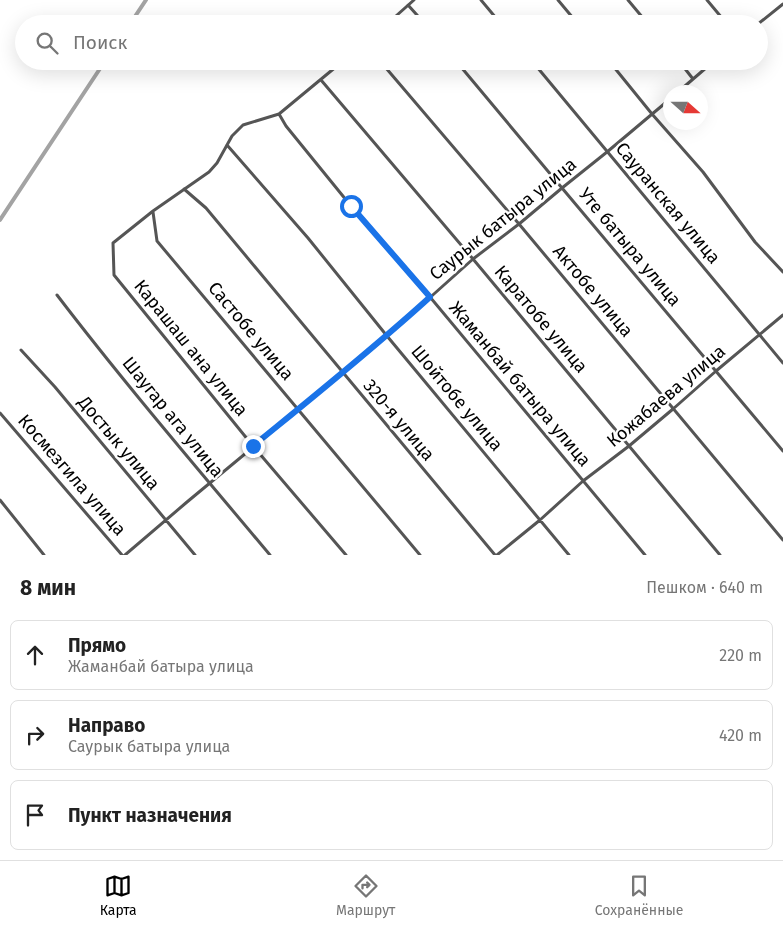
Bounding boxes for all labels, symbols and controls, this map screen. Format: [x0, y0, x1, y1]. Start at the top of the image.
search box [15, 15, 768, 70]
icon: search [33, 29, 61, 57]
text: Поиск [73, 31, 127, 54]
north arrow [663, 85, 708, 130]
street label: Сауранская улица [611, 138, 725, 268]
street label: Саурык батыра улица [425, 153, 581, 285]
street label: Уте батыра улица [574, 183, 686, 311]
route start [340, 195, 363, 218]
street label: Актобе улица [548, 241, 638, 341]
street label: Каратобе улица [490, 261, 592, 377]
street label: Карашаш ана улица [129, 275, 253, 421]
street label: Састобе улица [203, 277, 299, 385]
street label: Жаманбай батыра улица [444, 297, 596, 471]
street label: Кожабаева улица [602, 340, 730, 452]
street label: Шойтобе улица [406, 341, 508, 455]
street label: Шаугар ага улица [118, 352, 228, 482]
street label: 320-я улица [359, 375, 439, 465]
street label: Достык улица [73, 391, 165, 494]
street label: Космезгила улица [13, 410, 131, 540]
route end [242, 435, 265, 458]
text: 8 мин [20, 575, 76, 601]
text: Пешком · 640 m [646, 578, 763, 597]
text: Прямо [68, 634, 126, 657]
icon: ahead [21, 641, 49, 669]
text: 220 m [719, 646, 762, 665]
text: Жаманбай батыра улица [68, 657, 254, 676]
text: Направо [68, 714, 145, 737]
icon: right [21, 721, 49, 749]
text: 420 m [719, 726, 762, 745]
text: Саурык батыра улица [68, 737, 230, 756]
icon: arrive [21, 801, 49, 829]
text: Пункт назначения [68, 804, 232, 827]
tab: Карта [100, 872, 137, 919]
tab: Маршрут [336, 872, 395, 919]
tab: Сохранённые [595, 872, 683, 919]

